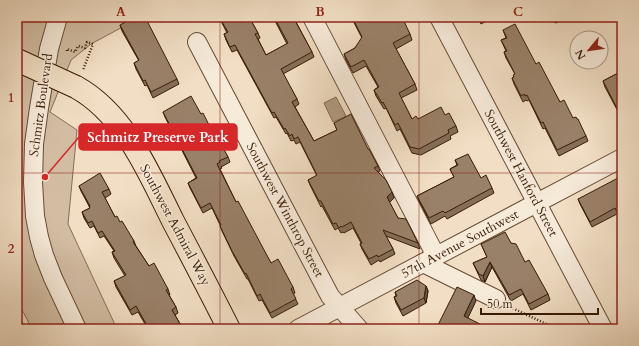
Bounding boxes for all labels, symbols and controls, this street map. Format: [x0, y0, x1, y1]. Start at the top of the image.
text: A [116, 3, 126, 21]
text: B [315, 3, 325, 21]
text: C [513, 3, 523, 21]
north arrow [569, 30, 609, 70]
text: N [572, 46, 590, 62]
street label: Schmitz Boulevard [25, 52, 57, 158]
text: 1 [8, 89, 14, 107]
street label: Southwest Hanford Street [480, 106, 562, 240]
callout: Schmitz Preserve Park [79, 124, 237, 150]
text: Schmitz Preserve Park [87, 128, 229, 147]
street label: Southwest Winthrop Street [242, 139, 328, 281]
street label: Southwest Admiral Way [135, 161, 215, 289]
street label: 57th Avenue Southwest [398, 205, 522, 283]
text: 2 [8, 240, 15, 258]
scale bar [481, 290, 598, 316]
text: 50 m [487, 296, 514, 312]

